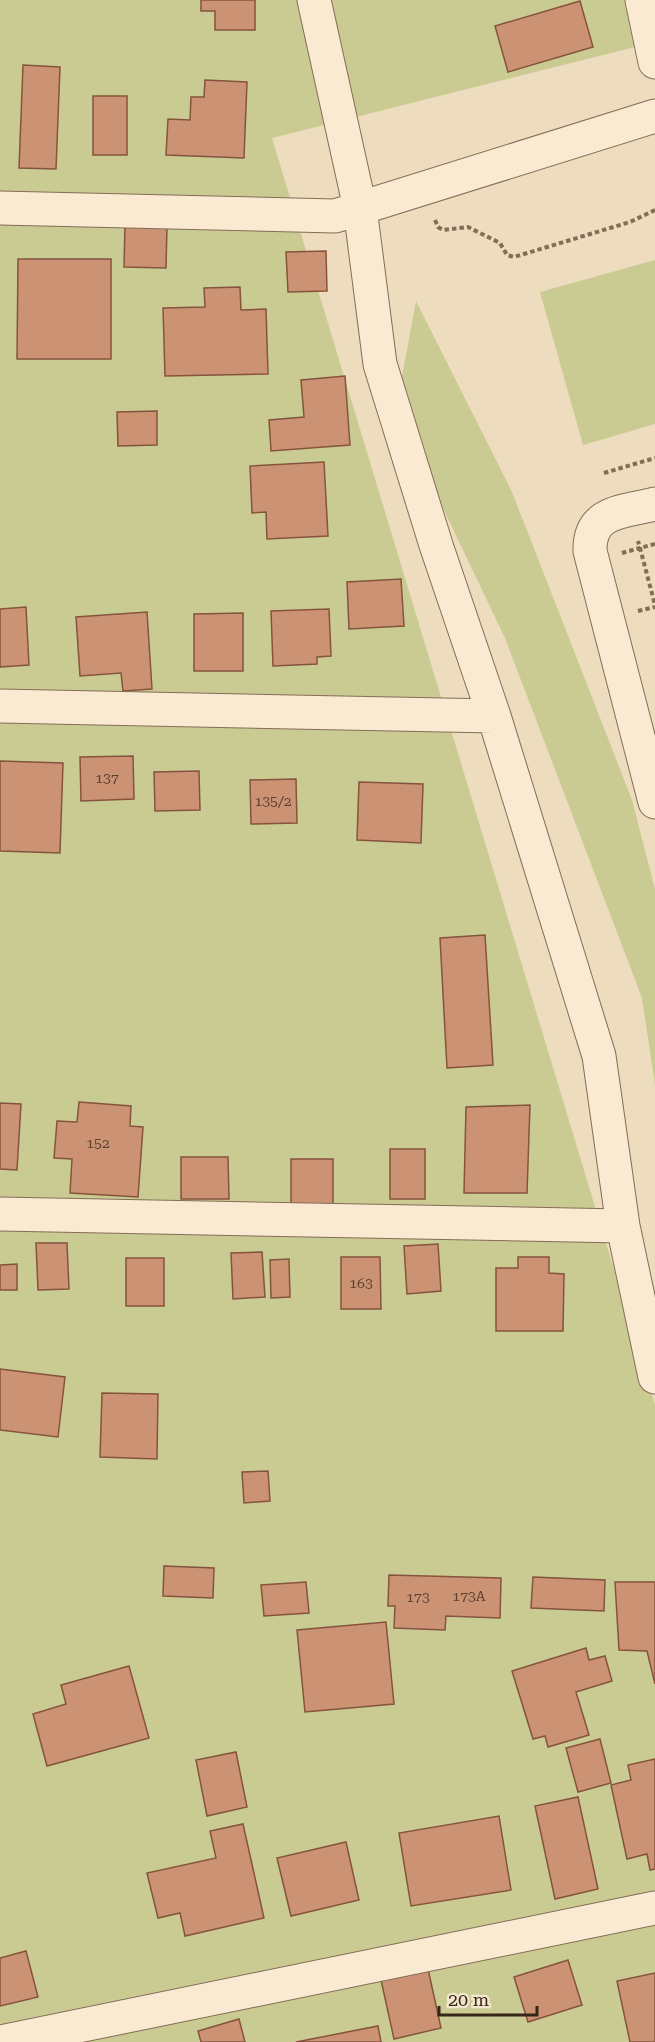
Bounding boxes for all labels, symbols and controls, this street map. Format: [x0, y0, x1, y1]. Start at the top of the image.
house number: 137 [95, 770, 119, 786]
house number: 135/2 [254, 793, 292, 809]
house number: 152 [86, 1135, 110, 1151]
house number: 163 [349, 1275, 373, 1291]
house number: 173А [452, 1588, 486, 1604]
house number: 173 [406, 1589, 430, 1605]
scale bar [439, 1979, 536, 2017]
text: 20 m [448, 1989, 489, 2010]

